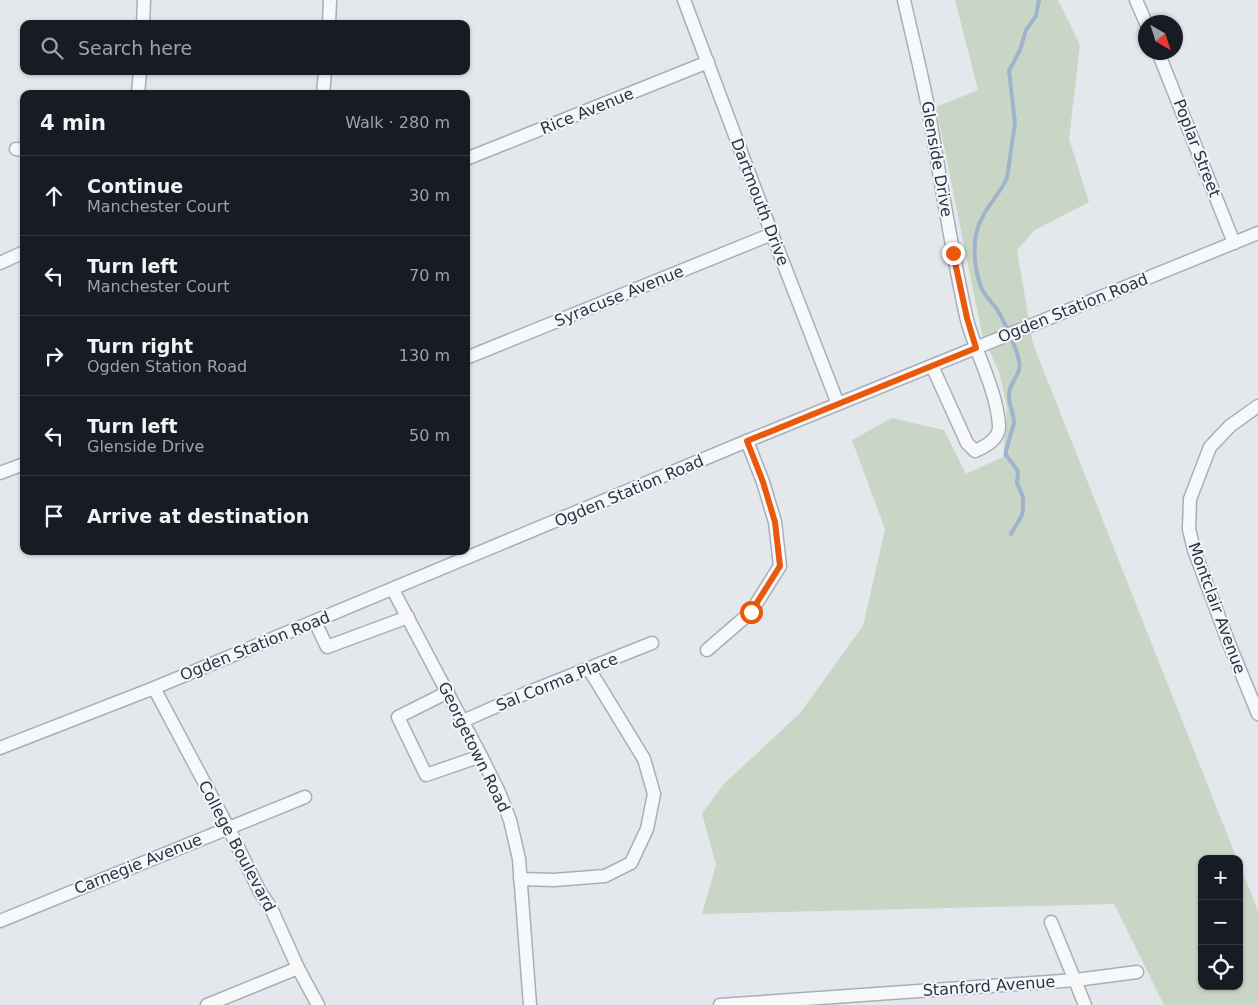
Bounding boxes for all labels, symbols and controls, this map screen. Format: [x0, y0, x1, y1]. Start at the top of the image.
north arrow [1138, 15, 1183, 60]
search box [20, 20, 470, 75]
icon: search [38, 34, 66, 62]
text: Search here [78, 37, 192, 59]
street label: Rice Avenue [538, 84, 636, 138]
street label: Poplar Street [1170, 96, 1224, 200]
street label: Glenside Drive [917, 100, 957, 218]
text: 4 min [40, 111, 106, 135]
text: Walk · 280 m [345, 113, 450, 132]
street label: Dartmouth Drive [727, 136, 793, 268]
text: Continue [87, 175, 183, 197]
icon: ahead [40, 182, 68, 210]
text: 30 m [409, 186, 450, 205]
text: Manchester Court [87, 197, 230, 216]
route end [942, 242, 965, 265]
text: Turn left [87, 255, 178, 277]
street label: Syracuse Avenue [552, 261, 686, 331]
icon: left [40, 262, 68, 290]
text: 70 m [409, 266, 450, 285]
street label: Ogden Station Road [995, 269, 1151, 347]
text: Manchester Court [87, 277, 230, 296]
text: Turn right [87, 335, 193, 357]
icon: right [40, 342, 68, 370]
text: 130 m [399, 346, 450, 365]
text: Ogden Station Road [87, 357, 247, 376]
text: Turn left [87, 415, 178, 437]
icon: left [40, 422, 68, 450]
text: 50 m [409, 426, 450, 445]
text: Glenside Drive [87, 437, 204, 456]
street label: Ogden Station Road [552, 451, 706, 531]
icon: arrive [40, 502, 68, 530]
text: Arrive at destination [87, 505, 309, 527]
street label: Montclair Avenue [1184, 540, 1250, 676]
route start [740, 601, 763, 624]
street label: Ogden Station Road [177, 607, 333, 685]
street label: Sal Corma Place [493, 649, 621, 715]
street label: Georgetown Road [434, 679, 514, 815]
street label: College Boulevard [194, 777, 280, 915]
street label: Carnegie Avenue [71, 830, 205, 898]
map controls [1198, 855, 1243, 990]
button: + [1198, 855, 1243, 900]
button: − [1198, 900, 1243, 945]
button: locate [1198, 945, 1243, 990]
street label: Stanford Avenue [922, 972, 1056, 1000]

